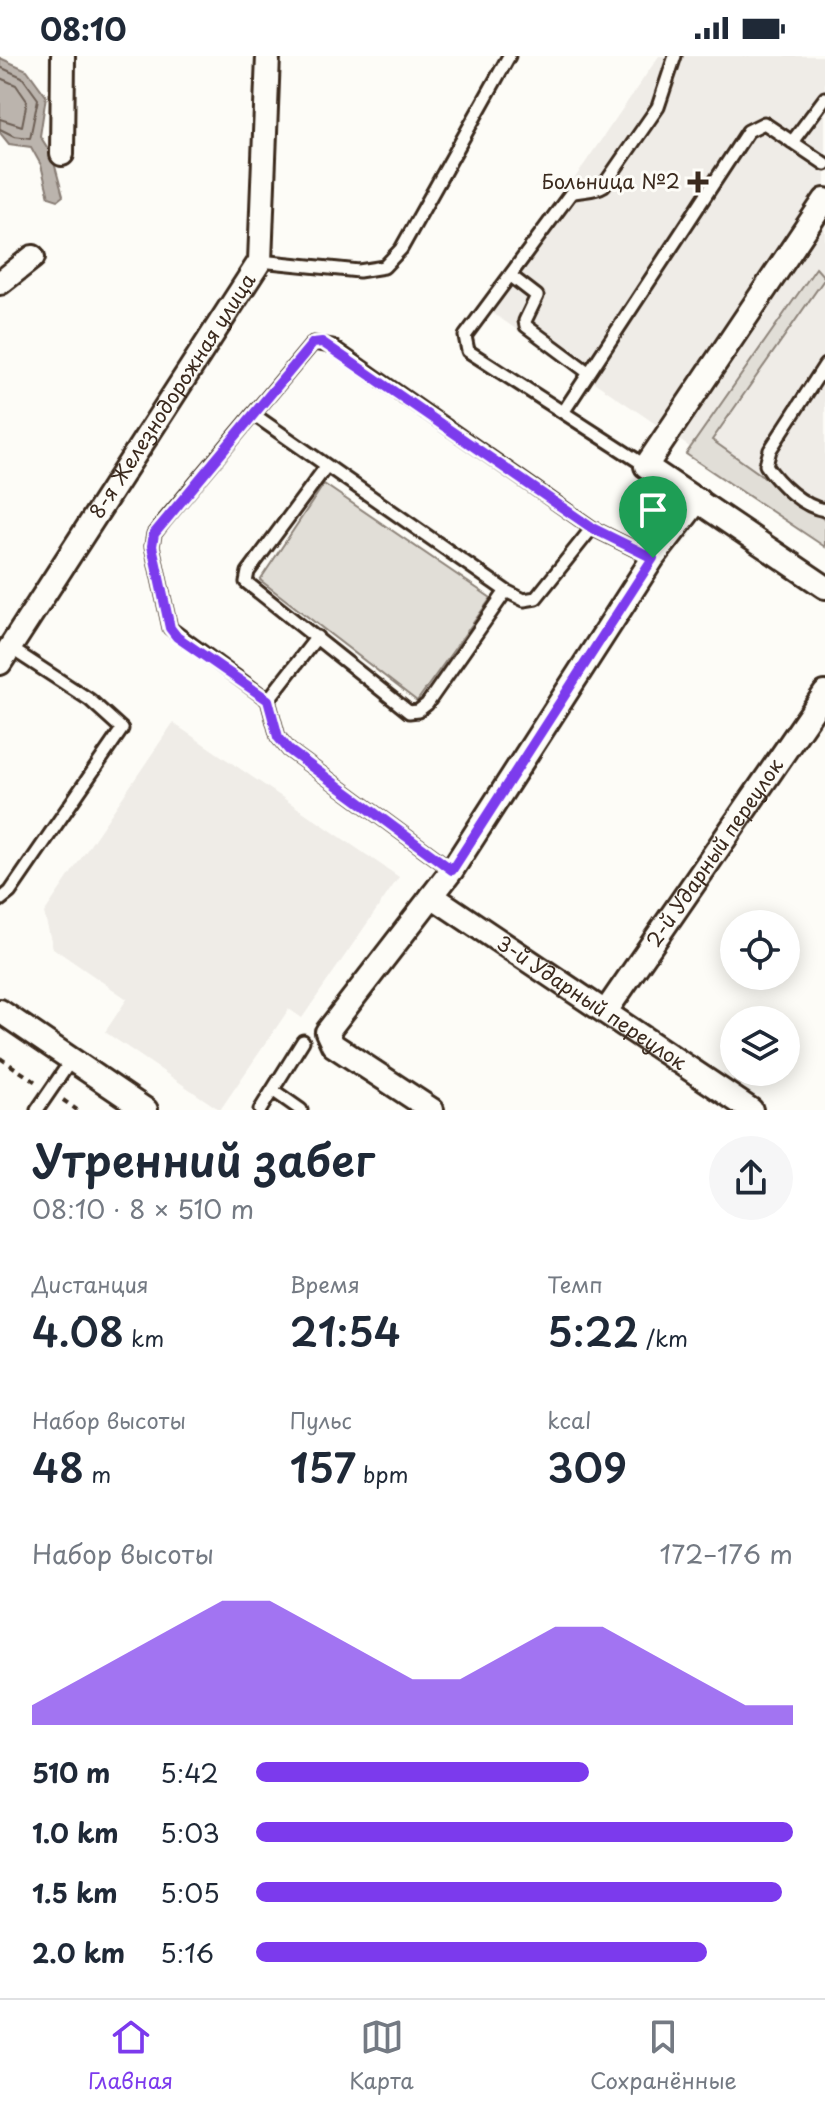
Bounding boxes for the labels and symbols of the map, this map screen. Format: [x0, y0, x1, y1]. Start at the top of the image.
place label: Больница №2 [541, 166, 680, 196]
marker: Больница №2 [687, 171, 709, 193]
street label: 8-я Железнодорожная улица [81, 267, 263, 524]
pin [619, 476, 687, 558]
street label: 2-й Ударный переулок [638, 752, 790, 953]
street label: 3-й Ударный переулок [491, 928, 693, 1077]

